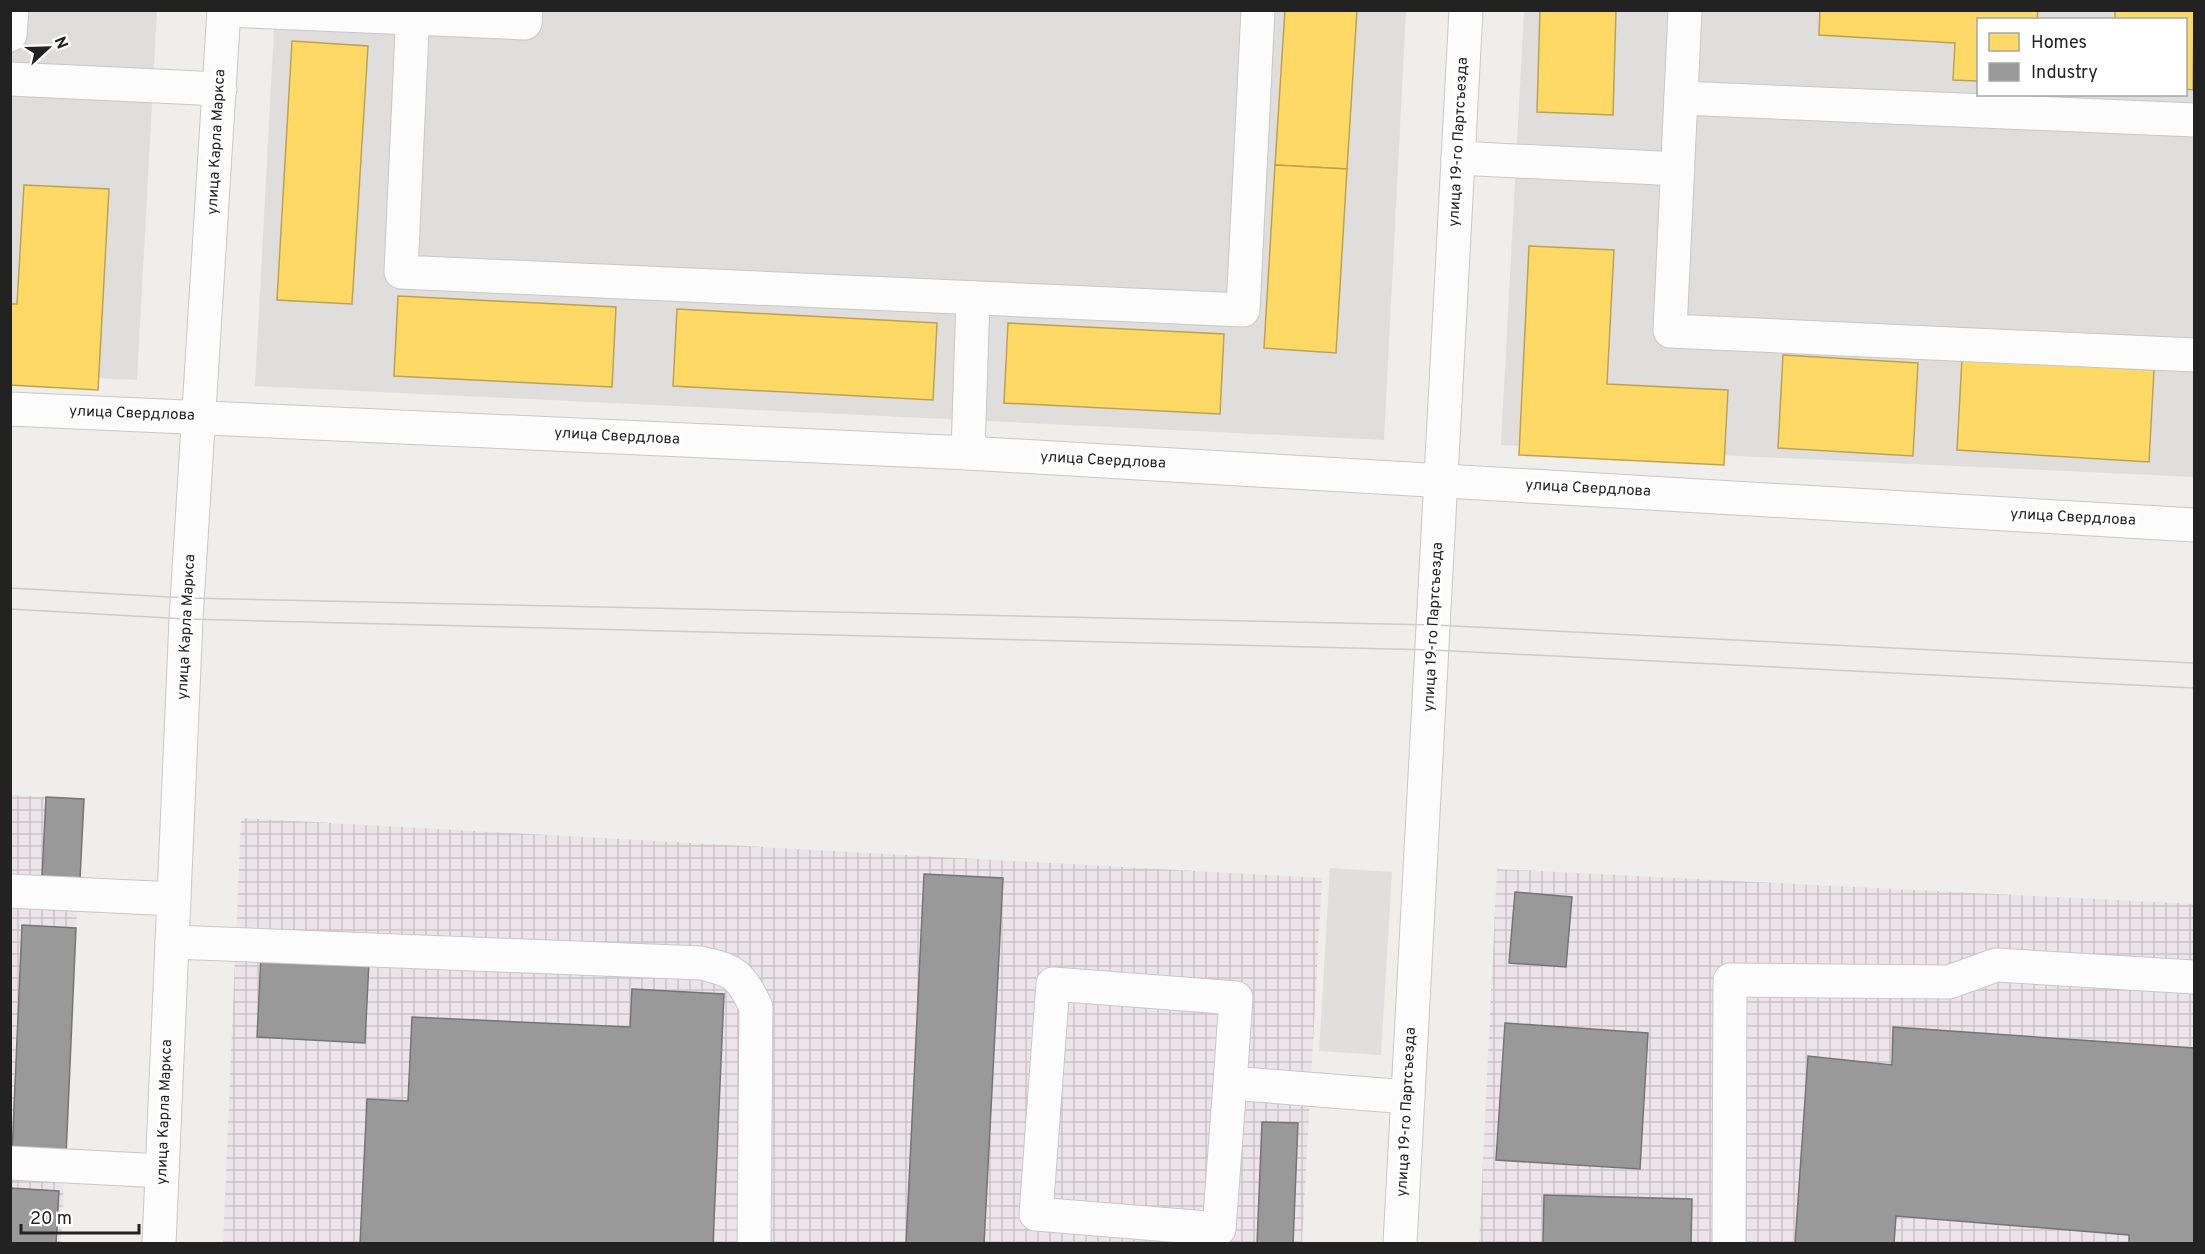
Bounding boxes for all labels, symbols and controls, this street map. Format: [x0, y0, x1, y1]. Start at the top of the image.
north arrow [18, 18, 78, 78]
legend [1977, 18, 2187, 96]
text: Homes [2031, 32, 2087, 55]
text: N [49, 34, 71, 52]
street label: улица 19-го Партсъезда [1445, 57, 1473, 227]
text: Industry [2031, 62, 2098, 85]
street label: улица Карла Маркса [204, 69, 230, 215]
street label: улица Свердлова [69, 402, 195, 426]
street label: улица Свердлова [554, 424, 680, 450]
street label: улица Свердлова [1040, 448, 1166, 474]
street label: улица Свердлова [1525, 476, 1651, 502]
street label: улица Свердлова [2010, 505, 2136, 531]
street label: улица 19-го Партсъезда [1420, 542, 1448, 712]
street label: улица Карла Маркса [174, 554, 200, 700]
street label: улица 19-го Партсъезда [1393, 1027, 1421, 1197]
street label: улица Карла Маркса [153, 1039, 177, 1185]
scale bar [21, 1197, 140, 1235]
text: 20 m [30, 1208, 72, 1231]

